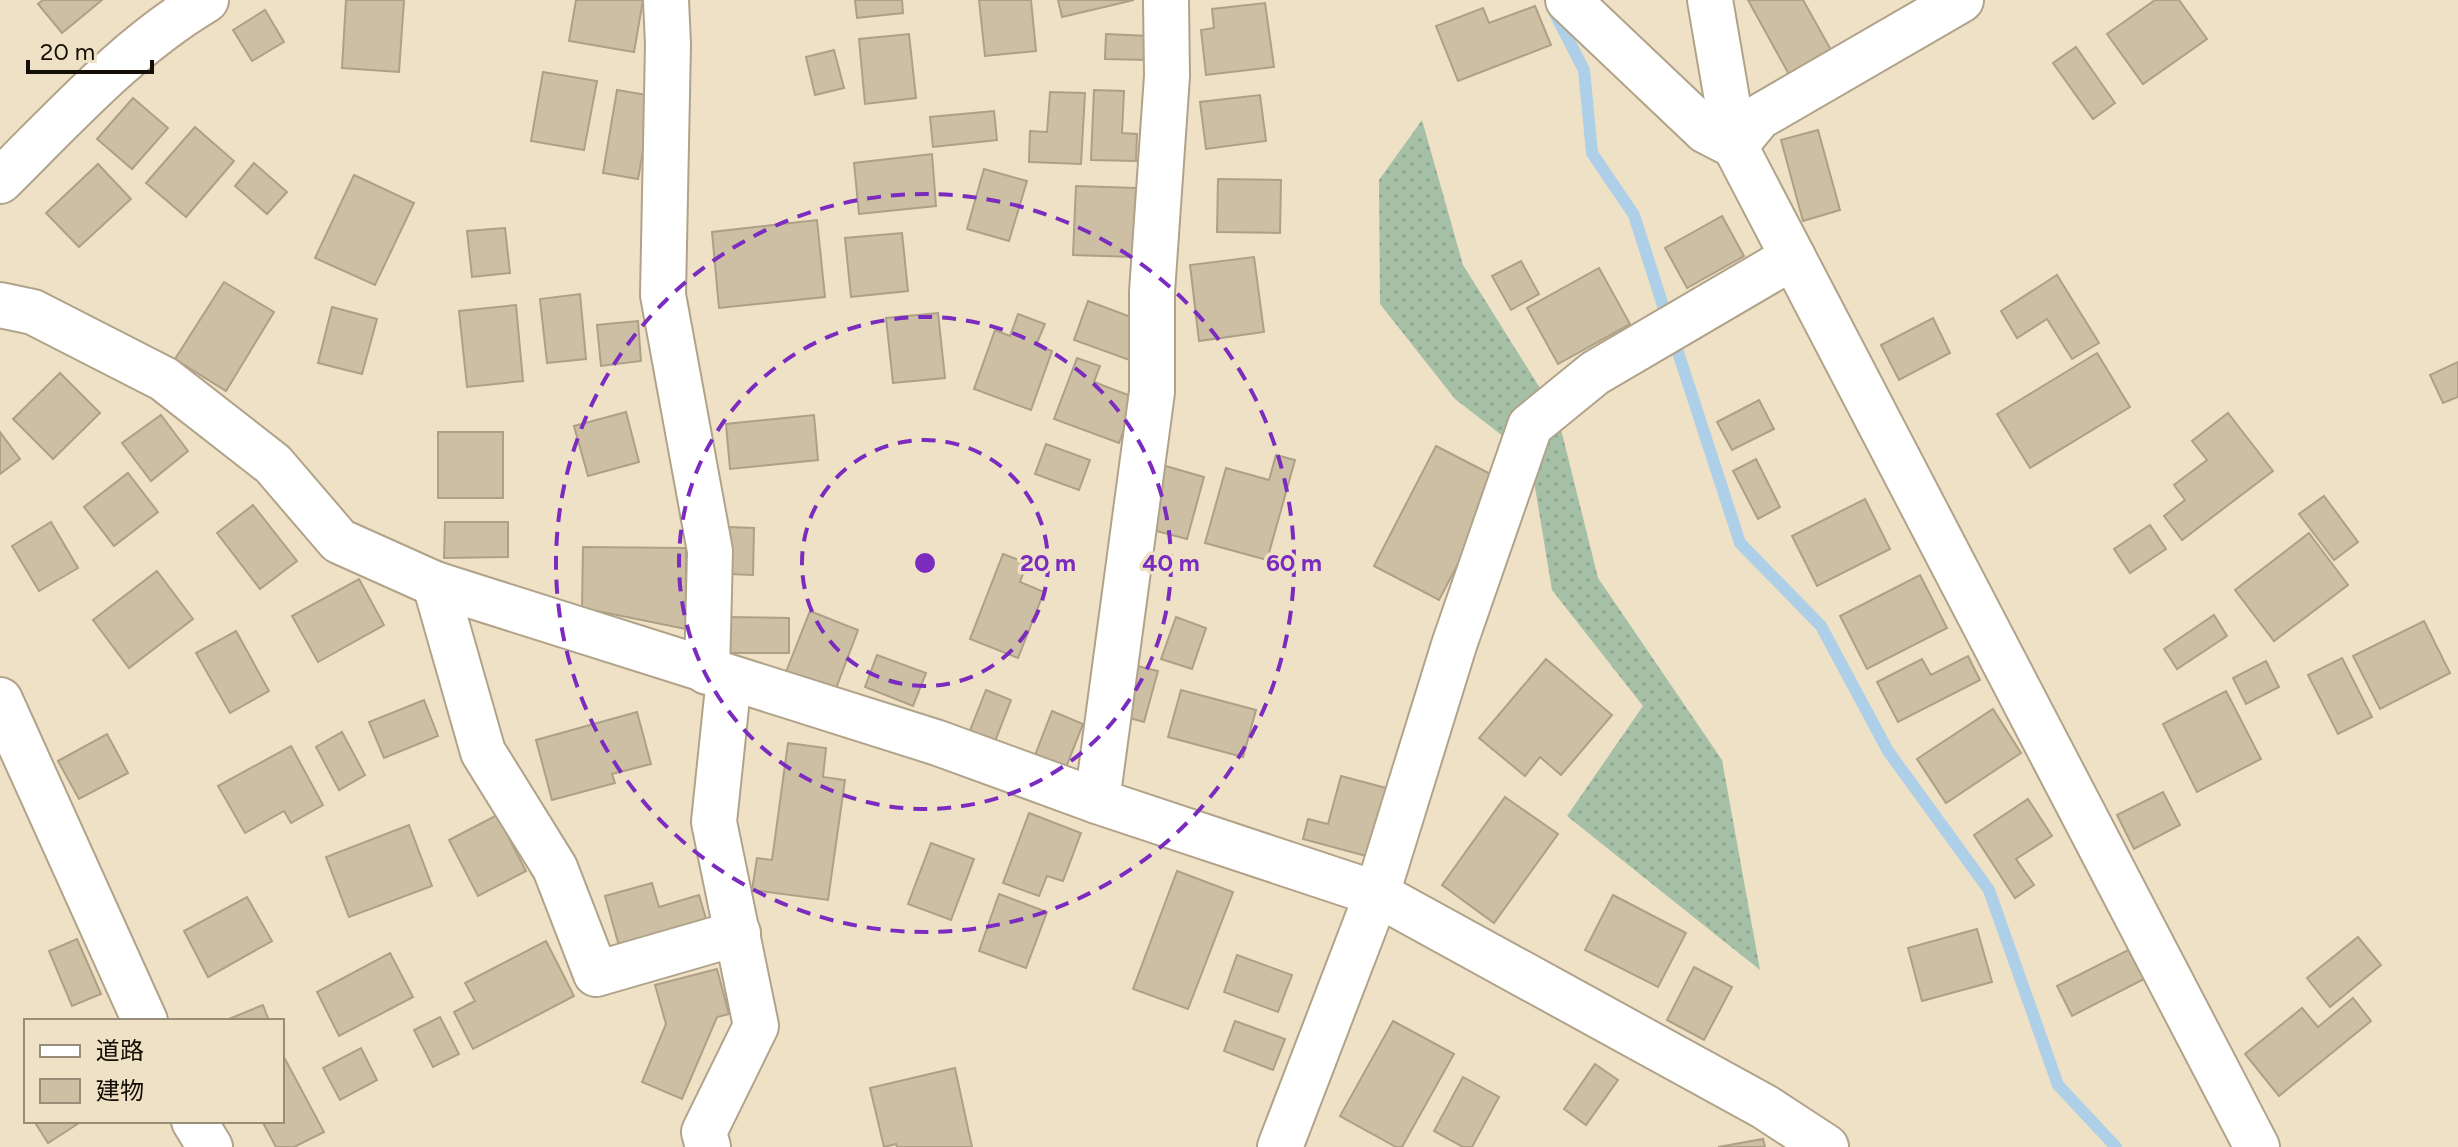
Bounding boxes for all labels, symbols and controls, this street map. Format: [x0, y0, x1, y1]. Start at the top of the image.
scale bar [28, 24, 152, 74]
text: 20 m [40, 37, 95, 66]
text: 20 m [1020, 548, 1076, 577]
text: 40 m [1142, 548, 1200, 577]
text: 60 m [1266, 548, 1322, 577]
centre of rings [911, 549, 939, 577]
legend [24, 1019, 284, 1123]
text: 道路 [96, 1036, 144, 1065]
text: 建物 [96, 1076, 144, 1105]

